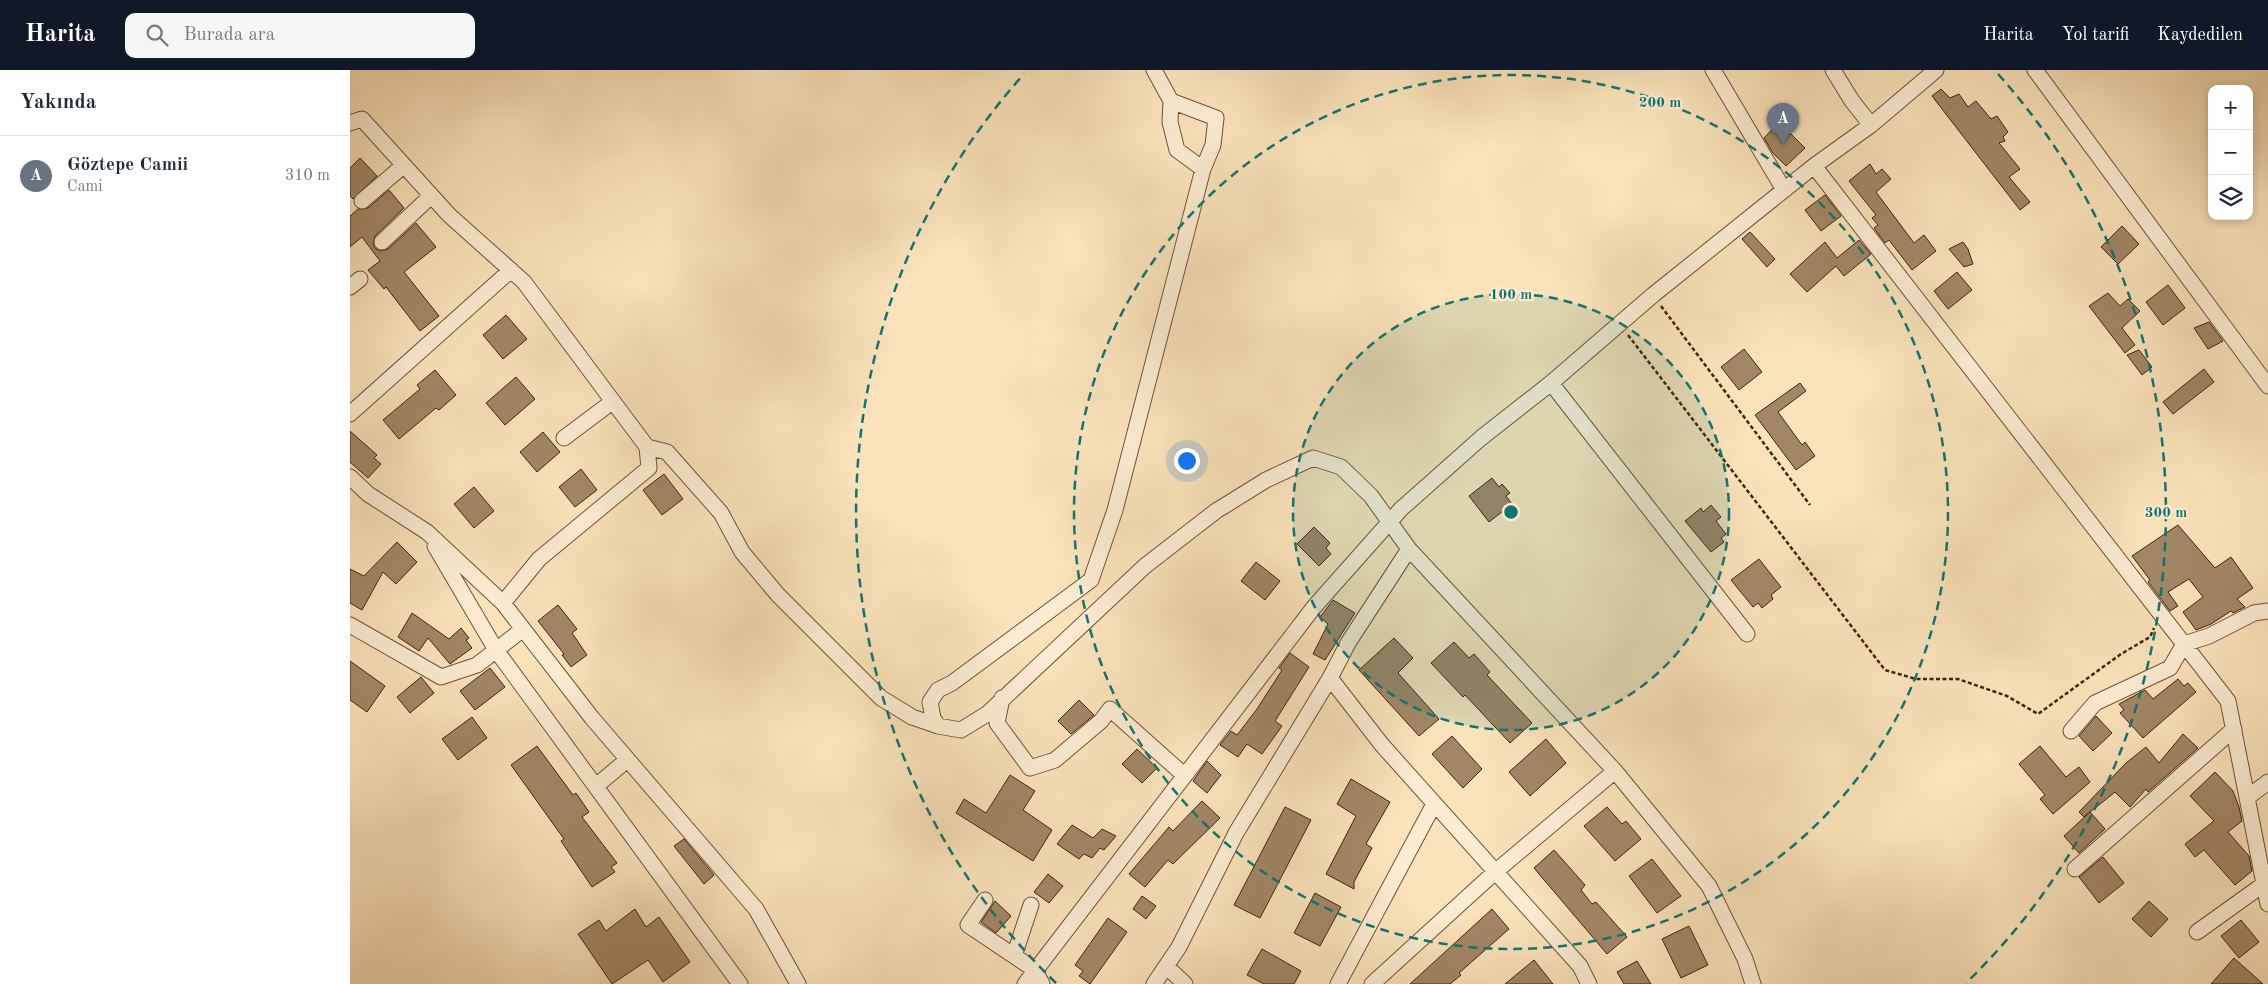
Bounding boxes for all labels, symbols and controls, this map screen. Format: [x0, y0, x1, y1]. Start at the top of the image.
search box [125, 13, 475, 58]
icon: search [143, 21, 171, 49]
text: Harita [25, 23, 95, 47]
text: Burada ara [183, 26, 275, 45]
text: Harita [1983, 26, 2034, 44]
text: Yol tarifi [2062, 26, 2129, 44]
text: Kaydedilen [2157, 26, 2243, 44]
map controls [2208, 85, 2253, 220]
button: + [2208, 85, 2253, 130]
text: Yakında [20, 92, 96, 113]
text: 200 m [1639, 96, 1681, 111]
pin: A [1767, 103, 1799, 144]
button: − [2208, 130, 2253, 175]
text: Göztepe Camii [67, 156, 188, 175]
text: A [30, 168, 42, 184]
text: 310 m [285, 168, 330, 184]
button: layers [2208, 175, 2253, 220]
text: Cami [67, 179, 103, 195]
text: 100 m [1490, 288, 1532, 303]
your location [1174, 448, 1200, 474]
centre of rings [1502, 503, 1520, 521]
text: 300 m [2145, 506, 2187, 521]

